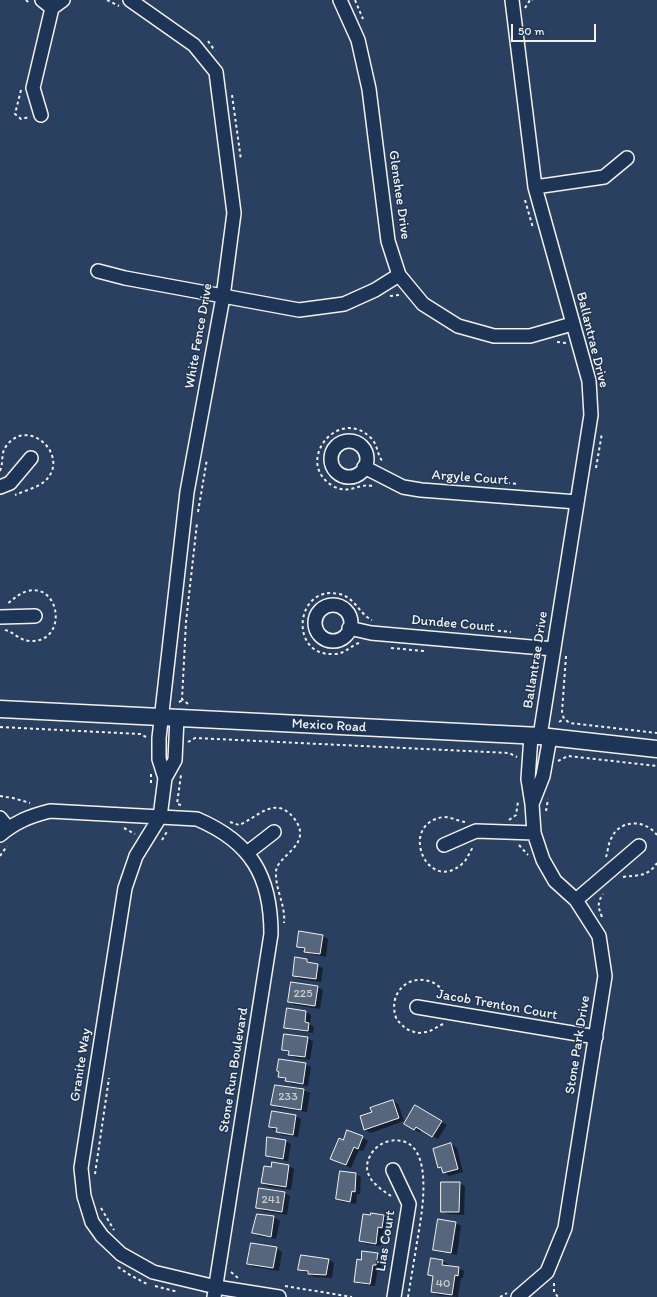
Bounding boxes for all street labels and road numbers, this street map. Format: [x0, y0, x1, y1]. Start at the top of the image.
street label: Glenshee Drive [384, 149, 414, 241]
street label: White Fence Drive [181, 282, 217, 390]
street label: Ballantrae Drive [572, 290, 612, 390]
street label: Argyle Court [431, 467, 509, 489]
street label: Ballantrae Drive [520, 610, 552, 710]
street label: Dundee Court [411, 612, 495, 636]
street label: Mexico Road [291, 716, 367, 736]
street label: Jacob Trenton Court [435, 986, 559, 1024]
street label: Stone Park Drive [562, 994, 594, 1096]
street label: Stone Run Boulevard [216, 1006, 252, 1134]
street label: Granite Way [67, 1027, 95, 1103]
street label: Lias Court [373, 1209, 399, 1273]

